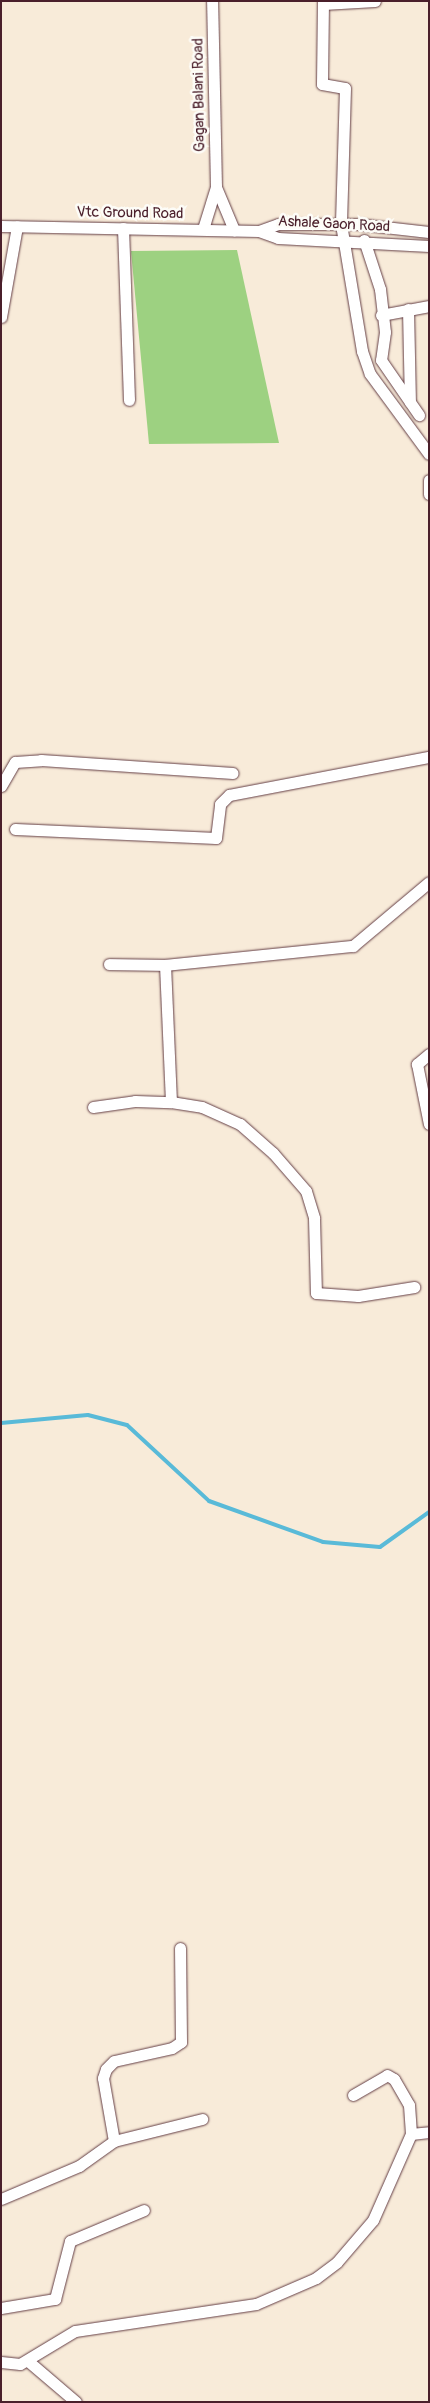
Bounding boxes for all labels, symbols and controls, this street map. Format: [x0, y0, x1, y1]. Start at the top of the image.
street label: Gagan Balani Road [189, 38, 209, 152]
street label: Vtc Ground Road [77, 203, 183, 223]
street label: Ashale Gaon Road [277, 212, 391, 236]

